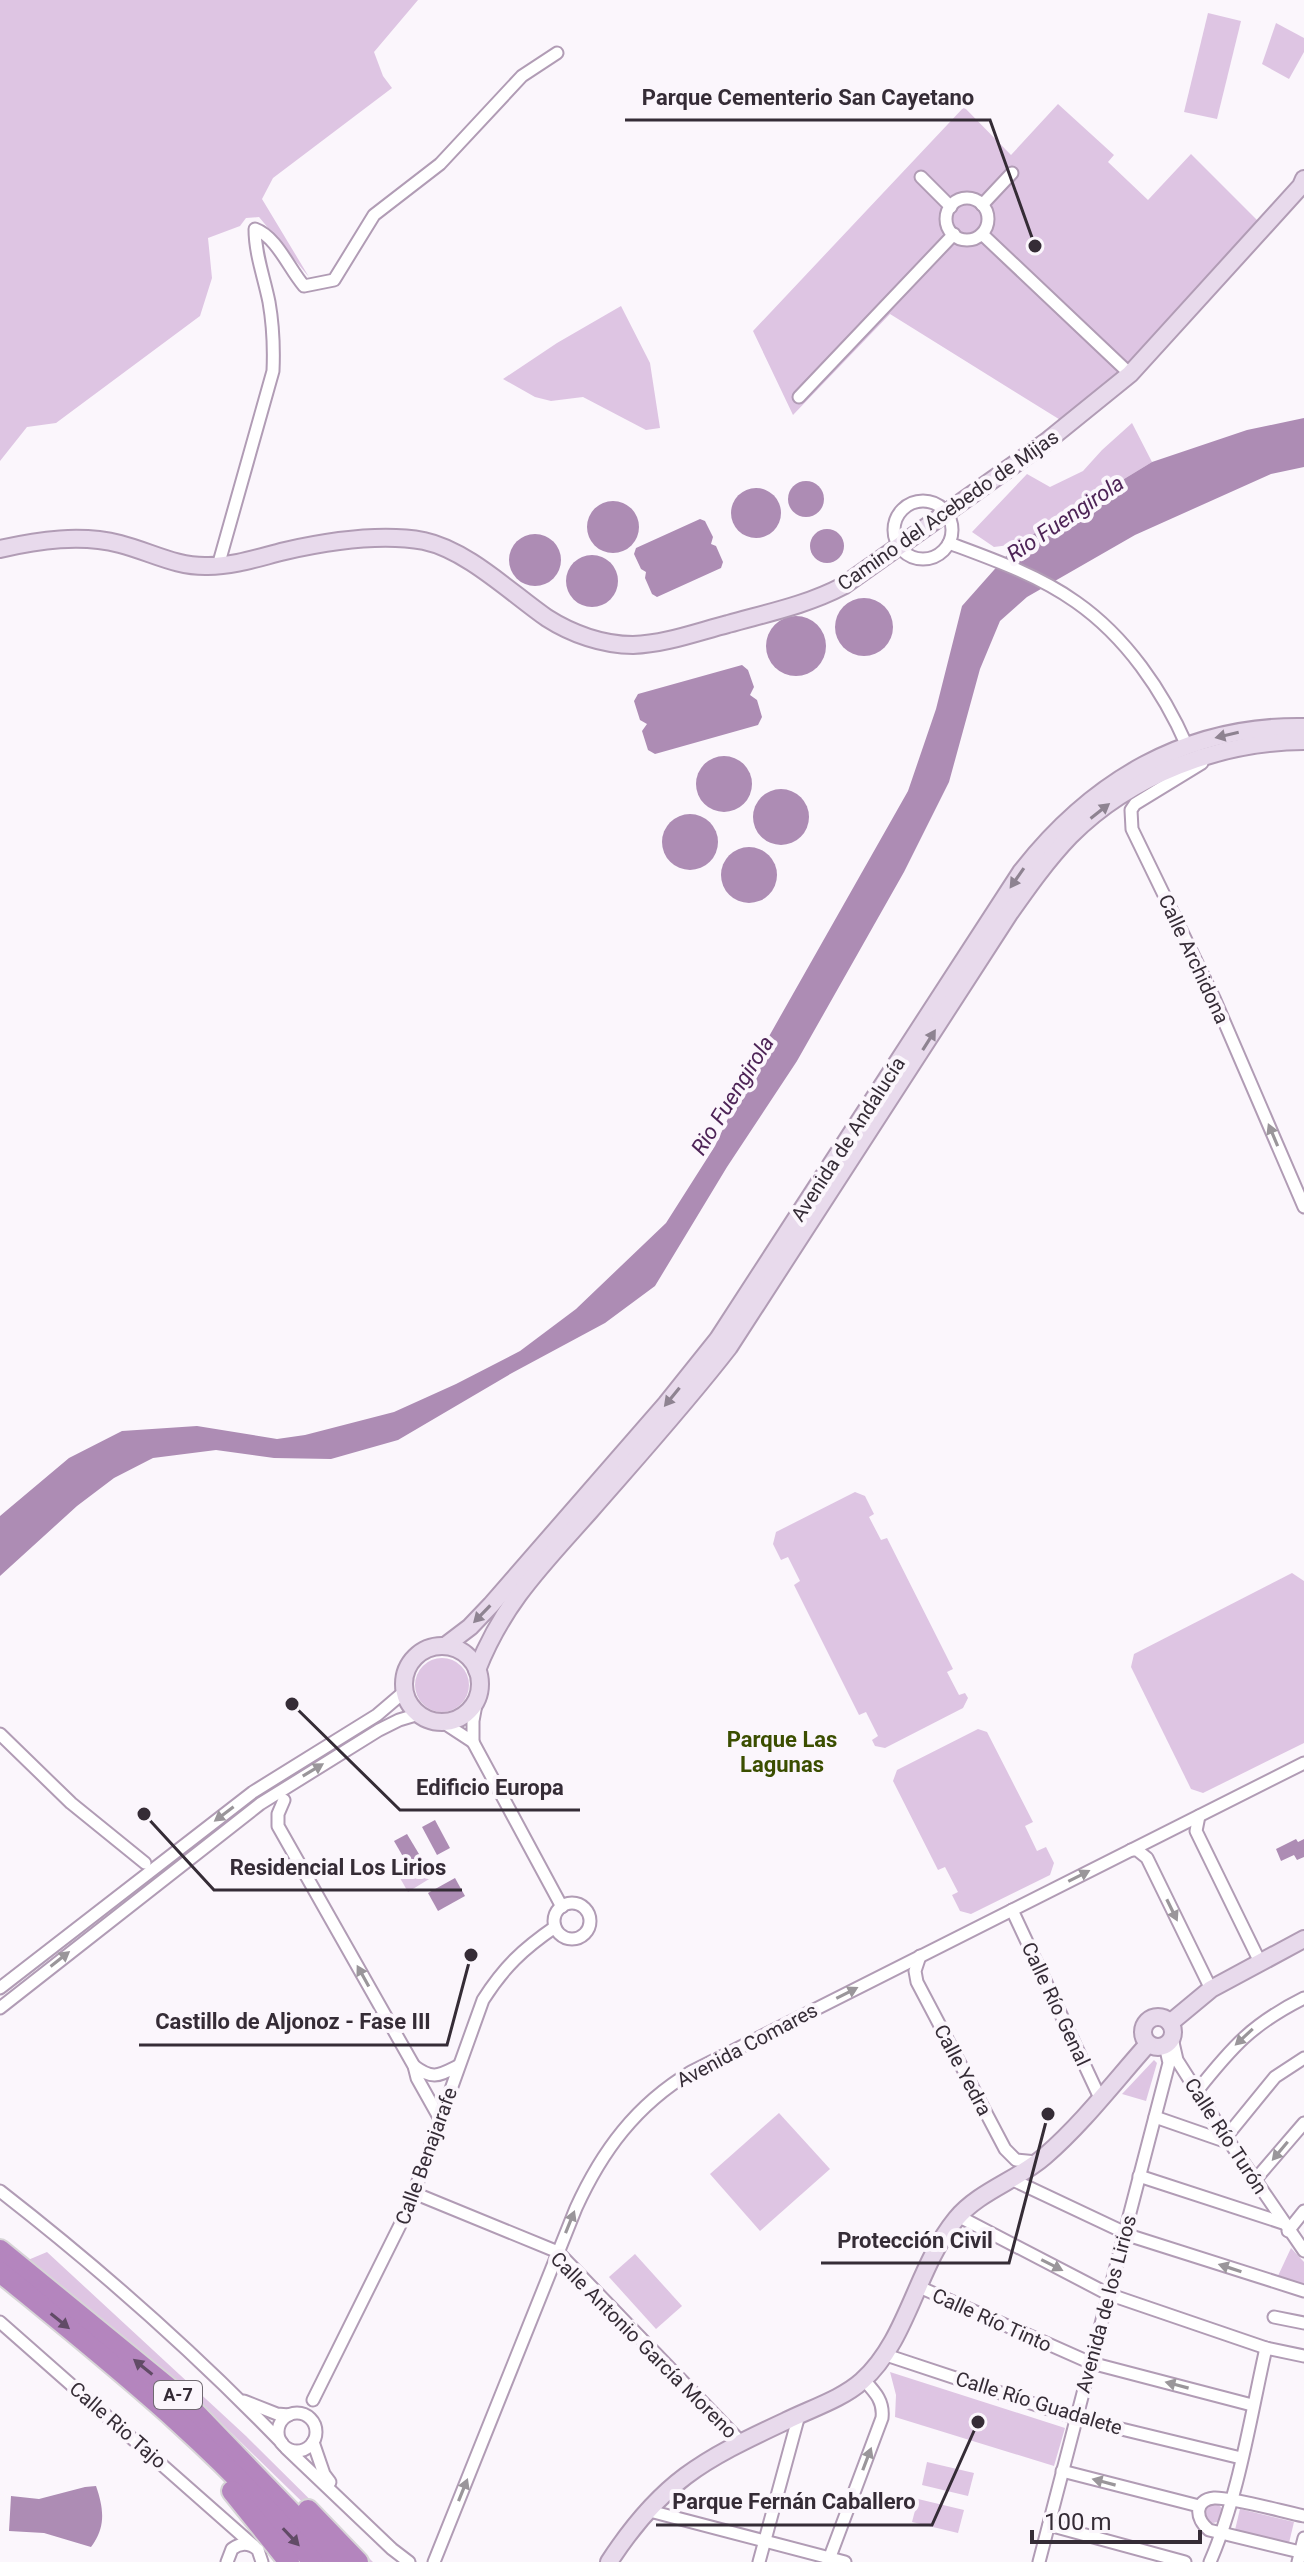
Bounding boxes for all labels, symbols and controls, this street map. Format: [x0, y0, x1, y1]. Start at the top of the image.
callout: Parque Cementerio San Cayetano [625, 74, 990, 120]
text: Parque Cementerio San Cayetano [642, 85, 974, 110]
street label: Camino del Acebedo de Mijas [833, 424, 1063, 596]
water label: Rio Fuengirola [1002, 470, 1128, 567]
one-way arrow [1214, 730, 1239, 742]
one-way arrow [1090, 803, 1110, 819]
one-way arrow [1010, 867, 1025, 888]
street label: Calle Archidona [1154, 891, 1234, 1027]
one-way arrow [921, 1030, 936, 1051]
water label: Rio Fuengirola [686, 1031, 779, 1159]
street label: Avenida de Andalucía [786, 1052, 910, 1226]
one-way arrow [1266, 1123, 1280, 1147]
one-way arrow [664, 1387, 681, 1407]
one-way arrow [474, 1604, 492, 1623]
district label: Parque Las Lagunas [727, 1727, 837, 1777]
one-way arrow [302, 1763, 324, 1777]
callout: Edificio Europa [400, 1764, 580, 1810]
text: Edificio Europa [416, 1775, 564, 1800]
one-way arrow [214, 1805, 234, 1821]
callout: Residencial Los Lirios [214, 1844, 462, 1890]
text: Residencial Los Lirios [230, 1855, 446, 1880]
one-way arrow [1068, 1869, 1091, 1882]
one-way arrow [1166, 1899, 1179, 1922]
street label: Calle Río Genal [1017, 1938, 1095, 2070]
one-way arrow [50, 1951, 70, 1967]
one-way arrow [356, 1965, 370, 1988]
one-way arrow [836, 1987, 859, 2000]
street label: Avenida Comares [672, 1998, 822, 2092]
callout: Castillo de Aljonoz - Fase III [139, 1999, 447, 2045]
text: Castillo de Aljonoz - Fase III [155, 2009, 431, 2034]
street label: Calle Yedra [929, 2020, 997, 2120]
one-way arrow [1235, 2028, 1254, 2046]
street label: Calle Río Turón [1180, 2073, 1272, 2199]
street label: Calle Benajarafe [390, 2084, 462, 2228]
one-way arrow [1272, 2141, 1289, 2161]
one-way arrow [563, 2210, 576, 2234]
street label: Avenida de los Lirios [1071, 2212, 1141, 2396]
callout: Protección Civil [821, 2217, 1009, 2263]
text: Protección Civil [837, 2228, 993, 2253]
street label: Calle Antonio García Moreno [546, 2247, 742, 2443]
one-way arrow [1041, 2259, 1064, 2272]
one-way arrow [1217, 2261, 1241, 2274]
street label: Calle Río Tinto [929, 2283, 1055, 2357]
one-way arrow [50, 2312, 70, 2329]
one-way arrow [133, 2359, 153, 2376]
street label: Calle Río Guadalete [953, 2366, 1125, 2440]
street label: Calle Rio Tajo [65, 2376, 171, 2474]
one-way arrow [1164, 2379, 1189, 2391]
road number: A-7 [154, 2381, 202, 2409]
one-way arrow [861, 2447, 873, 2471]
one-way arrow [1091, 2475, 1116, 2487]
one-way arrow [457, 2478, 470, 2502]
callout: Parque Fernán Caballero [656, 2479, 932, 2525]
text: Parque Fernán Caballero [672, 2489, 916, 2514]
scale bar [1032, 2494, 1200, 2544]
text: 100 m [1044, 2508, 1111, 2536]
one-way arrow [282, 2527, 300, 2546]

